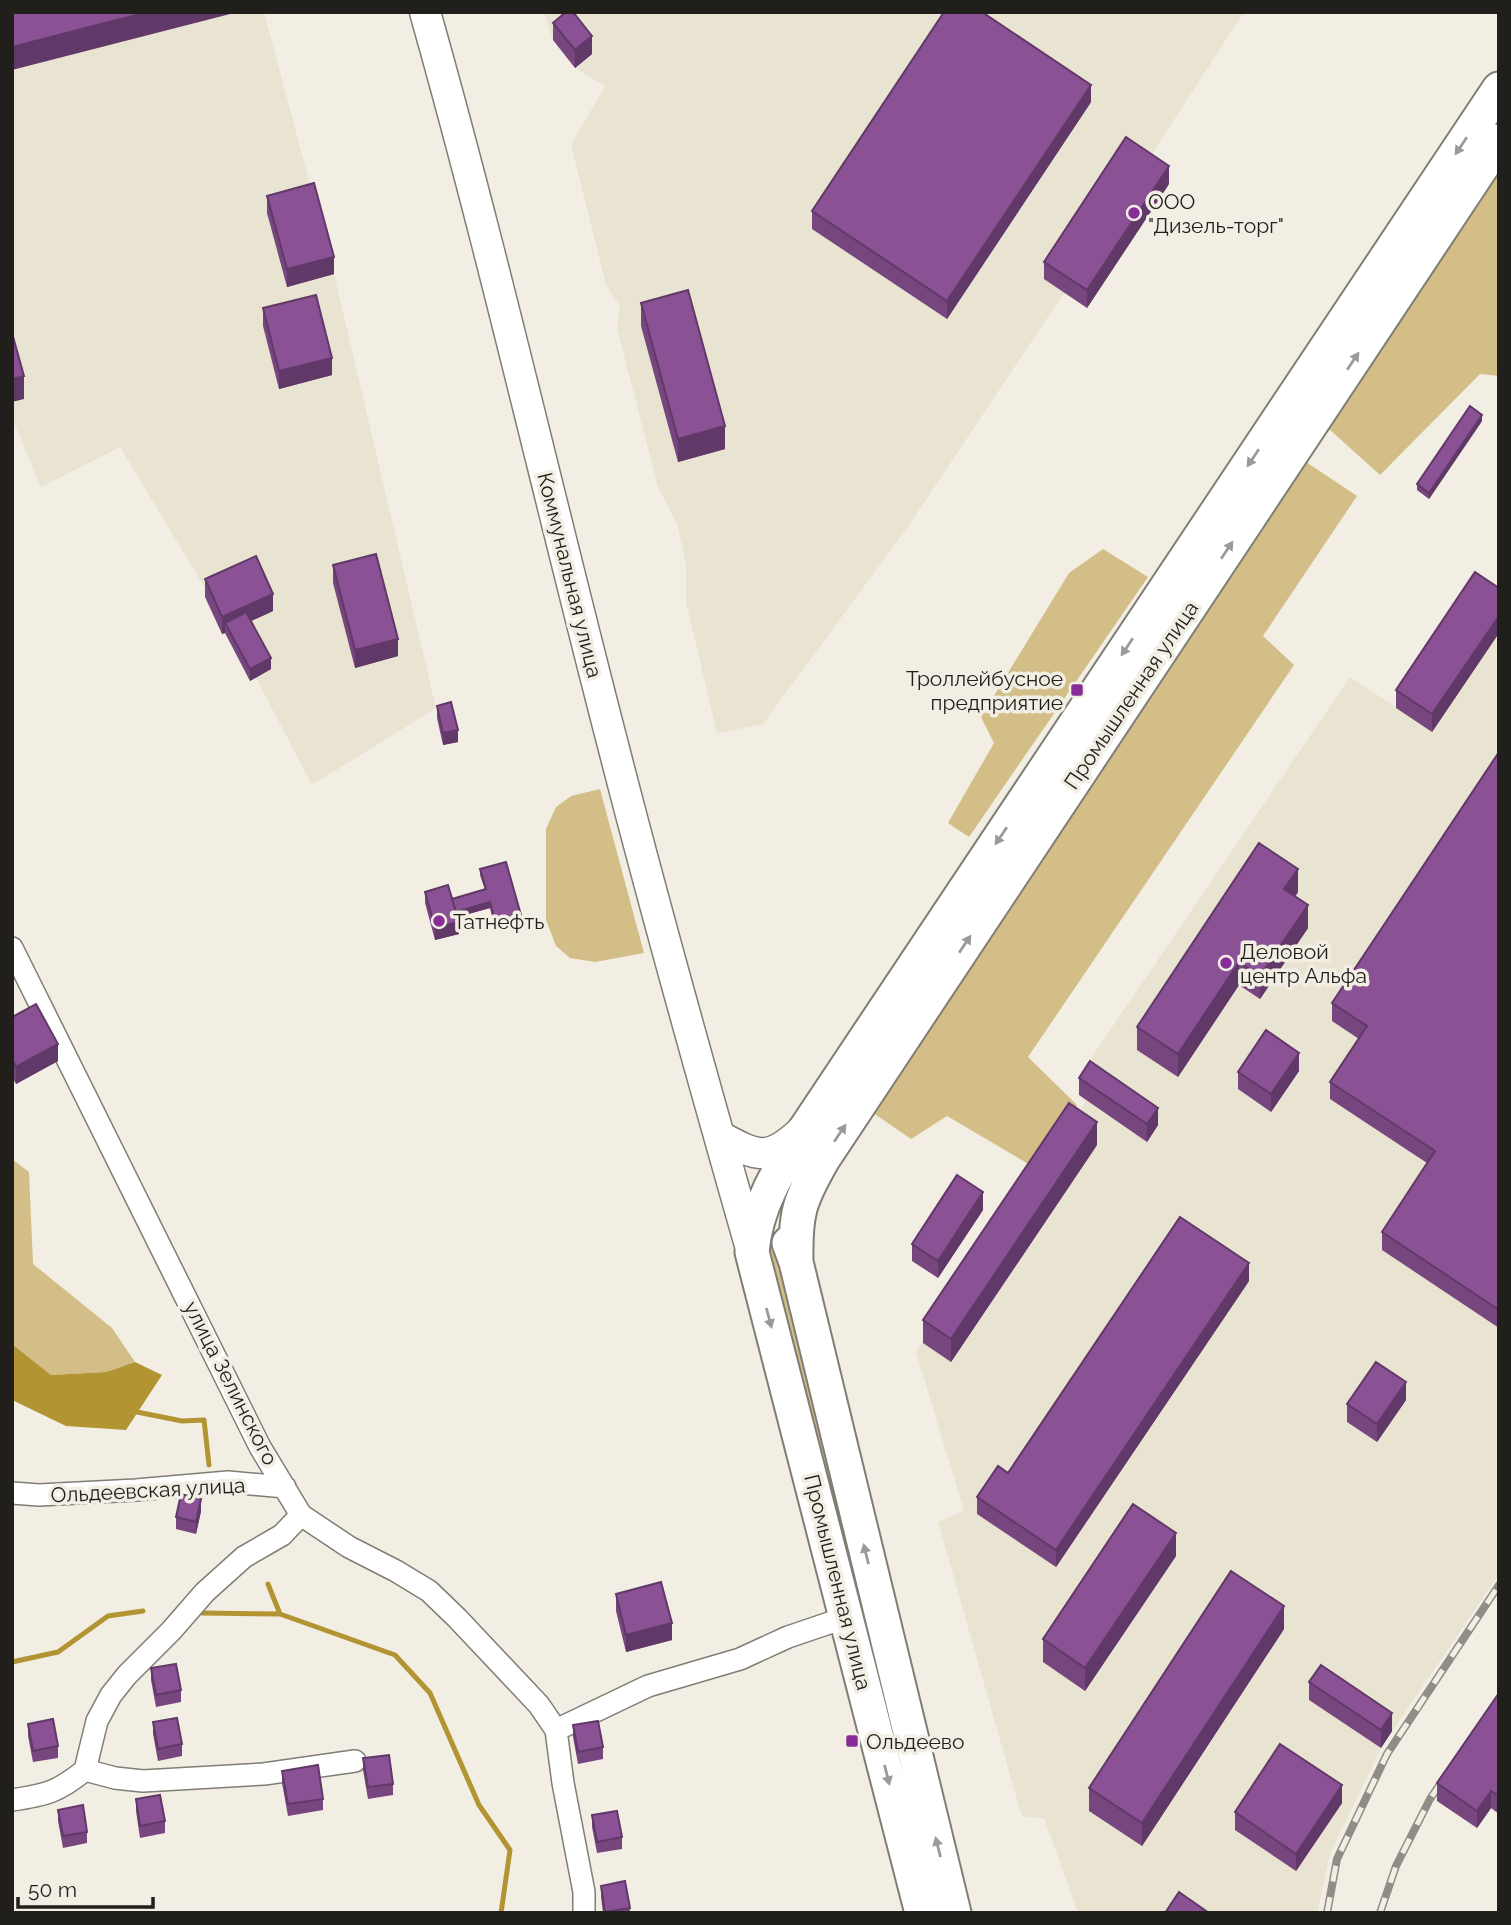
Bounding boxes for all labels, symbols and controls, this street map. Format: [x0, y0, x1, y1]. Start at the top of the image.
one-way arrow [1454, 137, 1468, 155]
place label: ООО "Дизель-торг" [1148, 189, 1284, 238]
marker: ООО "Дизель-торг" [1126, 205, 1142, 221]
one-way arrow [1346, 352, 1360, 370]
one-way arrow [1246, 449, 1260, 467]
street label: Коммунальная улица [532, 470, 608, 680]
one-way arrow [1220, 541, 1233, 560]
street label: Промышленная улица [1059, 596, 1203, 794]
one-way arrow [1120, 638, 1134, 656]
place label: Троллейбусное предприятие [906, 666, 1063, 715]
marker: Троллейбусное предприятие [1069, 682, 1085, 698]
one-way arrow [995, 827, 1008, 846]
place label: Татнефть [453, 909, 544, 934]
marker: Татнефть [431, 913, 447, 929]
one-way arrow [959, 934, 972, 954]
place label: Деловой центр Альфа [1240, 939, 1367, 988]
marker: Деловой центр Альфа [1218, 955, 1234, 971]
one-way arrow [833, 1124, 846, 1143]
street label: улица Зелинского [179, 1297, 283, 1469]
one-way arrow [764, 1307, 775, 1329]
street label: Ольдеевская улица [50, 1472, 246, 1508]
street label: Промышленная улица [799, 1472, 877, 1692]
one-way arrow [860, 1543, 871, 1565]
place label: Ольдеево [866, 1729, 965, 1754]
marker: Ольдеево [844, 1733, 860, 1749]
one-way arrow [882, 1764, 893, 1786]
one-way arrow [932, 1835, 943, 1857]
scale bar [18, 1866, 152, 1910]
text: 50 m [28, 1877, 77, 1902]

